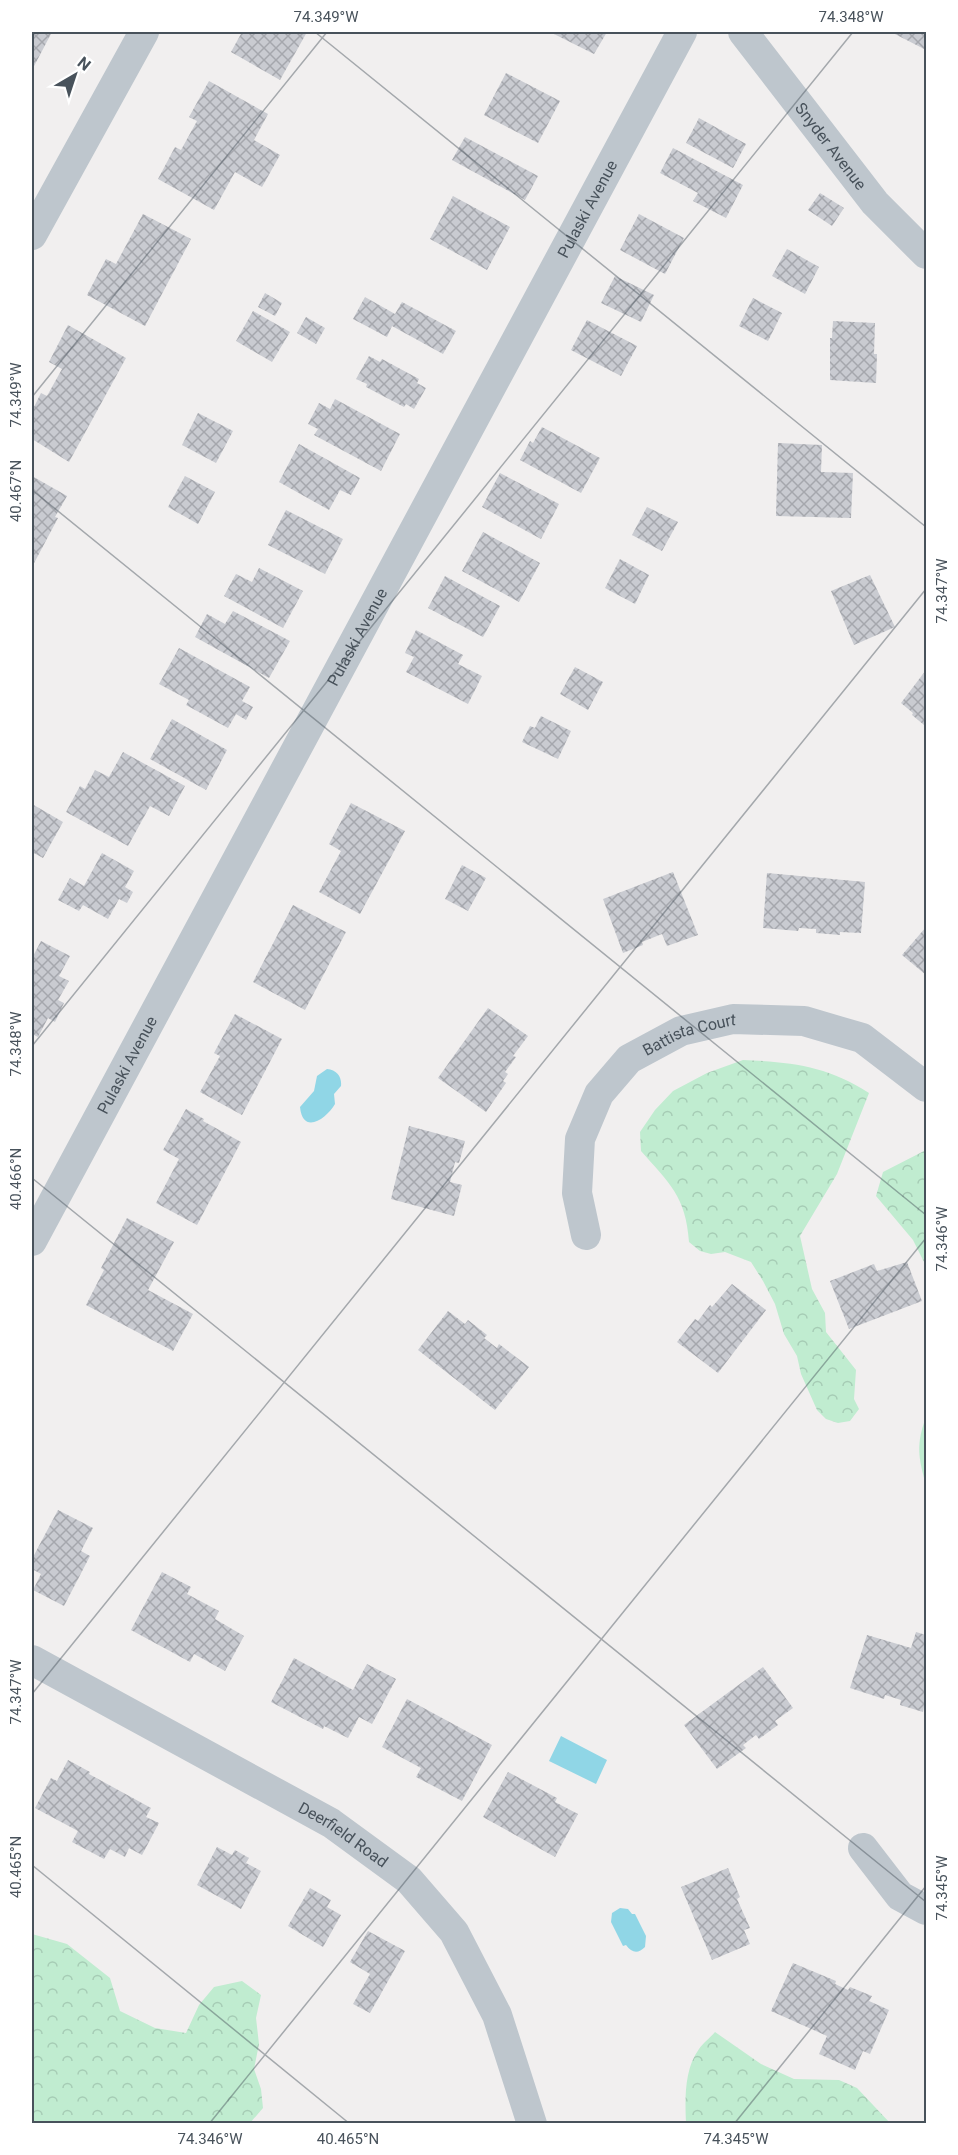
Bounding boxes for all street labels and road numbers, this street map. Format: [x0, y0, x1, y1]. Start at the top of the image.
street label: Snyder Avenue [791, 99, 870, 194]
street label: Pulaski Avenue [553, 157, 621, 261]
street label: Pulaski Avenue [323, 585, 391, 689]
street label: Battista Court [639, 1010, 736, 1060]
street label: Pulaski Avenue [93, 1013, 161, 1117]
street label: Deerfield Road [295, 1798, 392, 1871]

